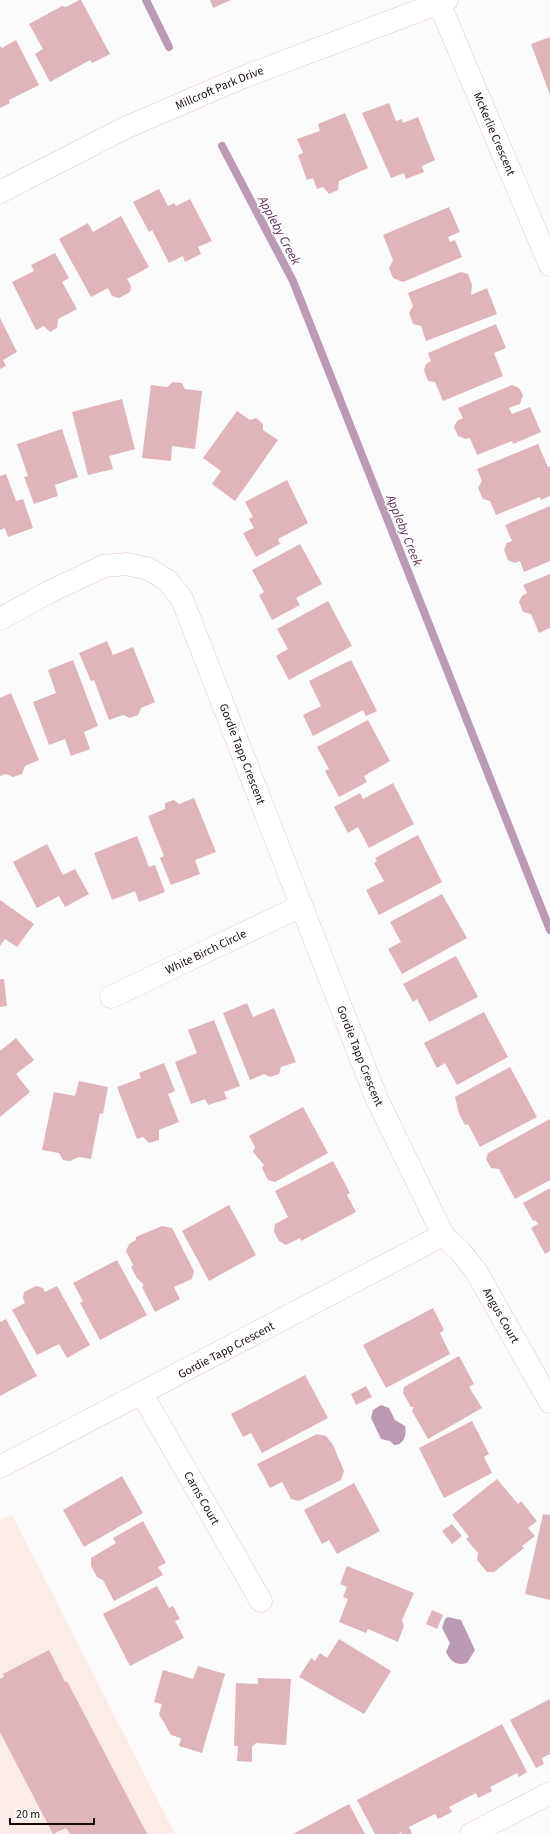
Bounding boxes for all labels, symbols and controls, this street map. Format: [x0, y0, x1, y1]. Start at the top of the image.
street label: Millcroft Park Drive [173, 62, 266, 114]
street label: McKerlie Crescent [469, 90, 519, 178]
water label: Appleby Creek [253, 192, 305, 269]
water label: Appleby Creek [381, 491, 427, 569]
street label: Gordie Tapp Crescent [215, 701, 269, 807]
street label: White Birch Circle [163, 925, 249, 979]
street label: Gordie Tapp Crescent [332, 1003, 387, 1109]
street label: Angus Court [478, 1285, 523, 1347]
street label: Gordie Tapp Crescent [175, 1318, 277, 1383]
street label: Carns Court [179, 1468, 224, 1528]
scale bar [10, 1800, 94, 1826]
text: 20 m [16, 1806, 40, 1823]

